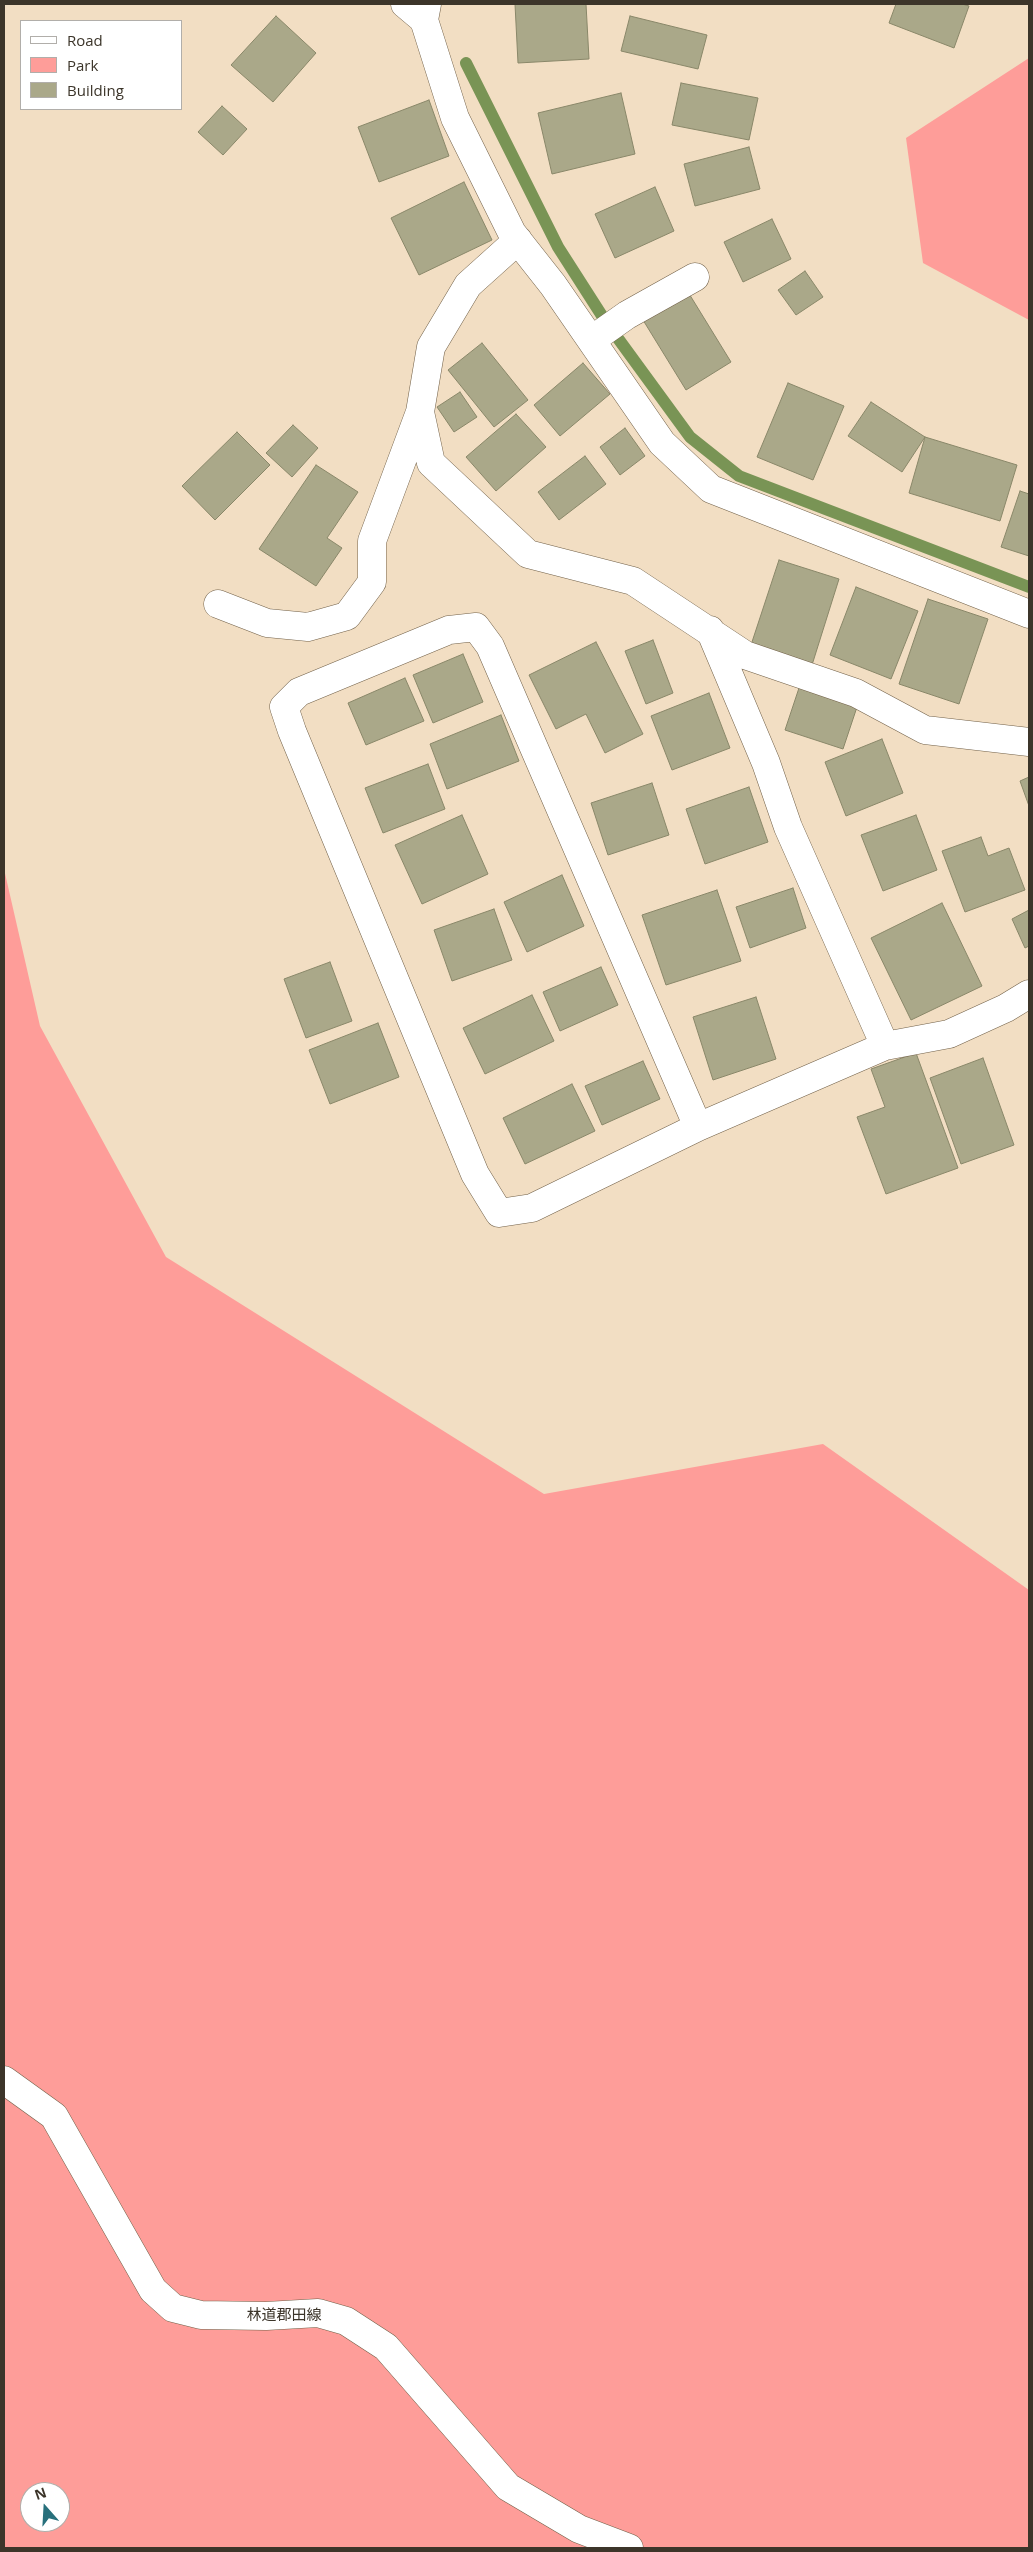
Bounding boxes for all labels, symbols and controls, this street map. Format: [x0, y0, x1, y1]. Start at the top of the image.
legend [20, 20, 182, 110]
text: Road [67, 30, 103, 50]
text: Park [67, 55, 98, 75]
text: Building [67, 80, 124, 100]
street label: 林道郡田線 [247, 2307, 321, 2325]
north arrow [20, 2482, 70, 2532]
text: N [32, 2482, 49, 2504]

